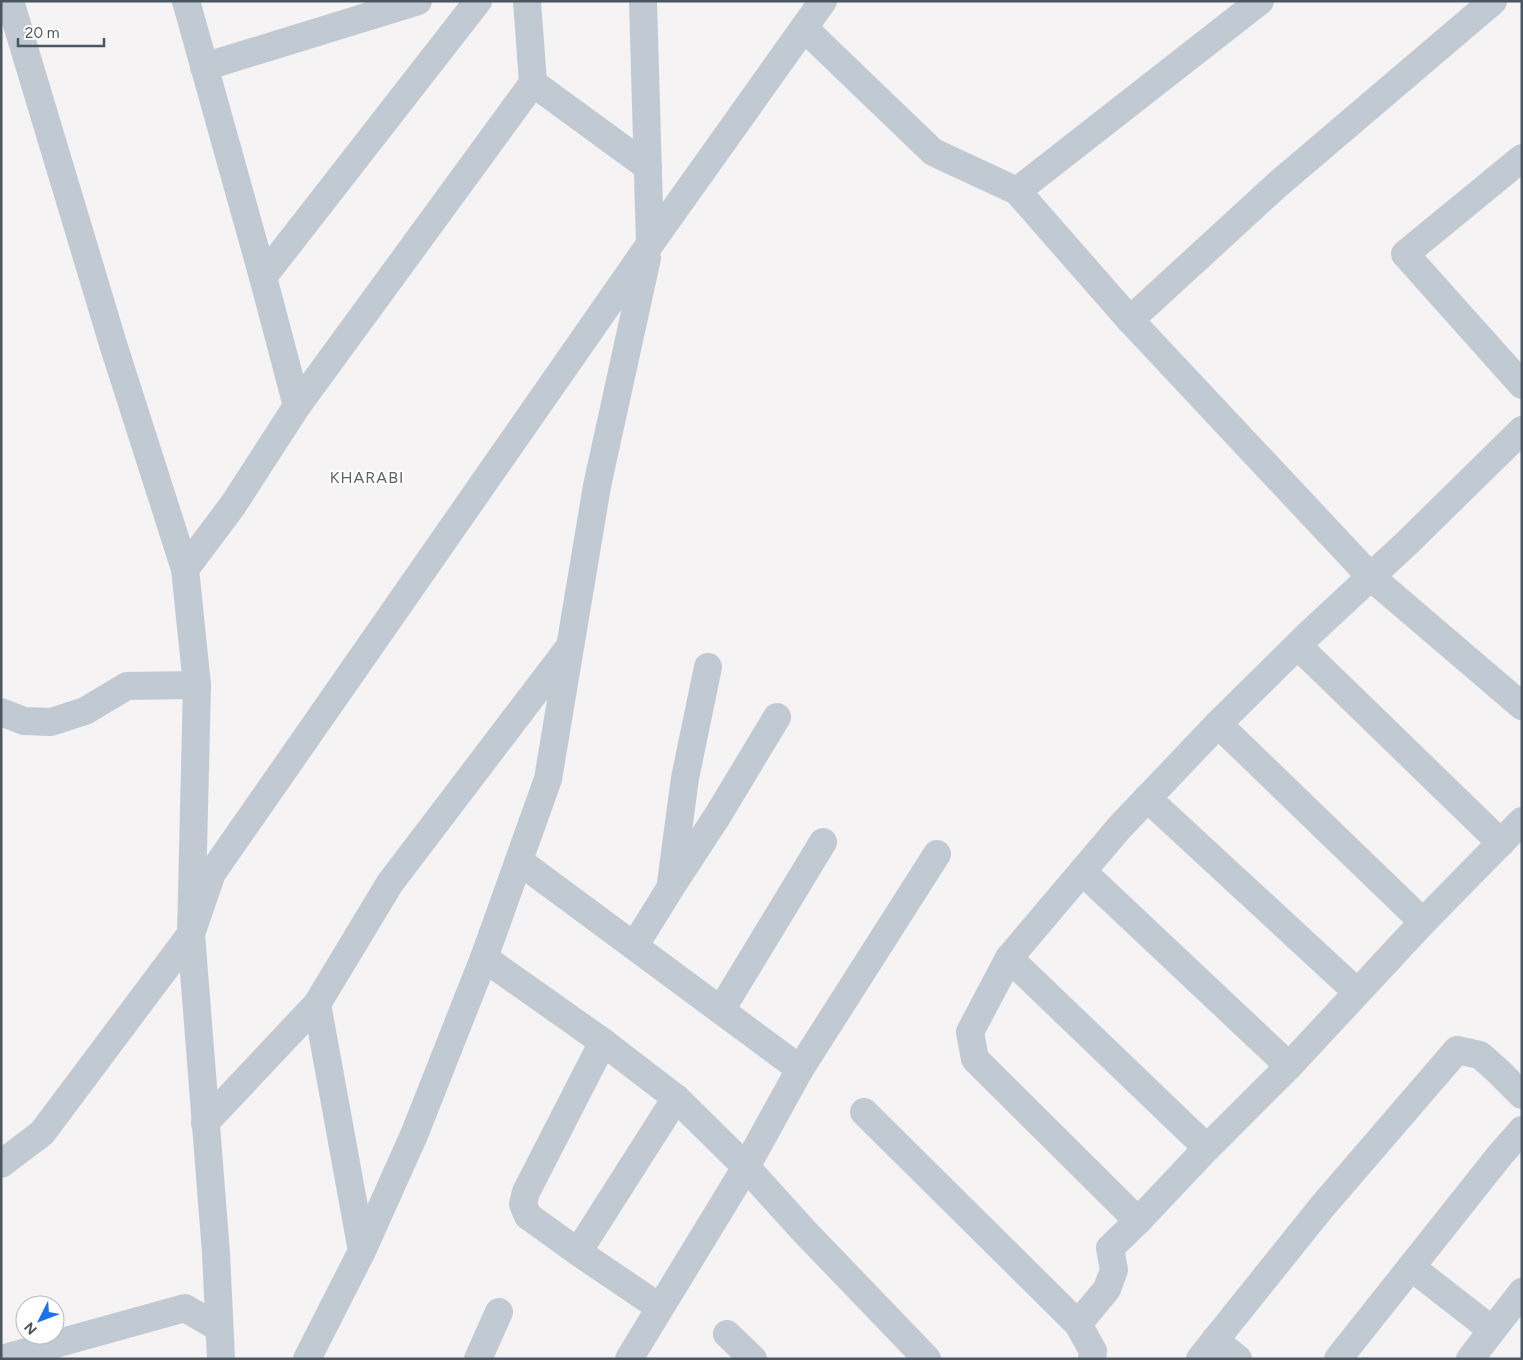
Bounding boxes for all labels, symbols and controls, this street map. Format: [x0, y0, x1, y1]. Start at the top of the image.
scale bar [18, 15, 104, 47]
text: 20 m [25, 24, 59, 42]
district label: KHARABI [330, 468, 404, 487]
north arrow [15, 1295, 65, 1345]
text: N [21, 1319, 41, 1338]

